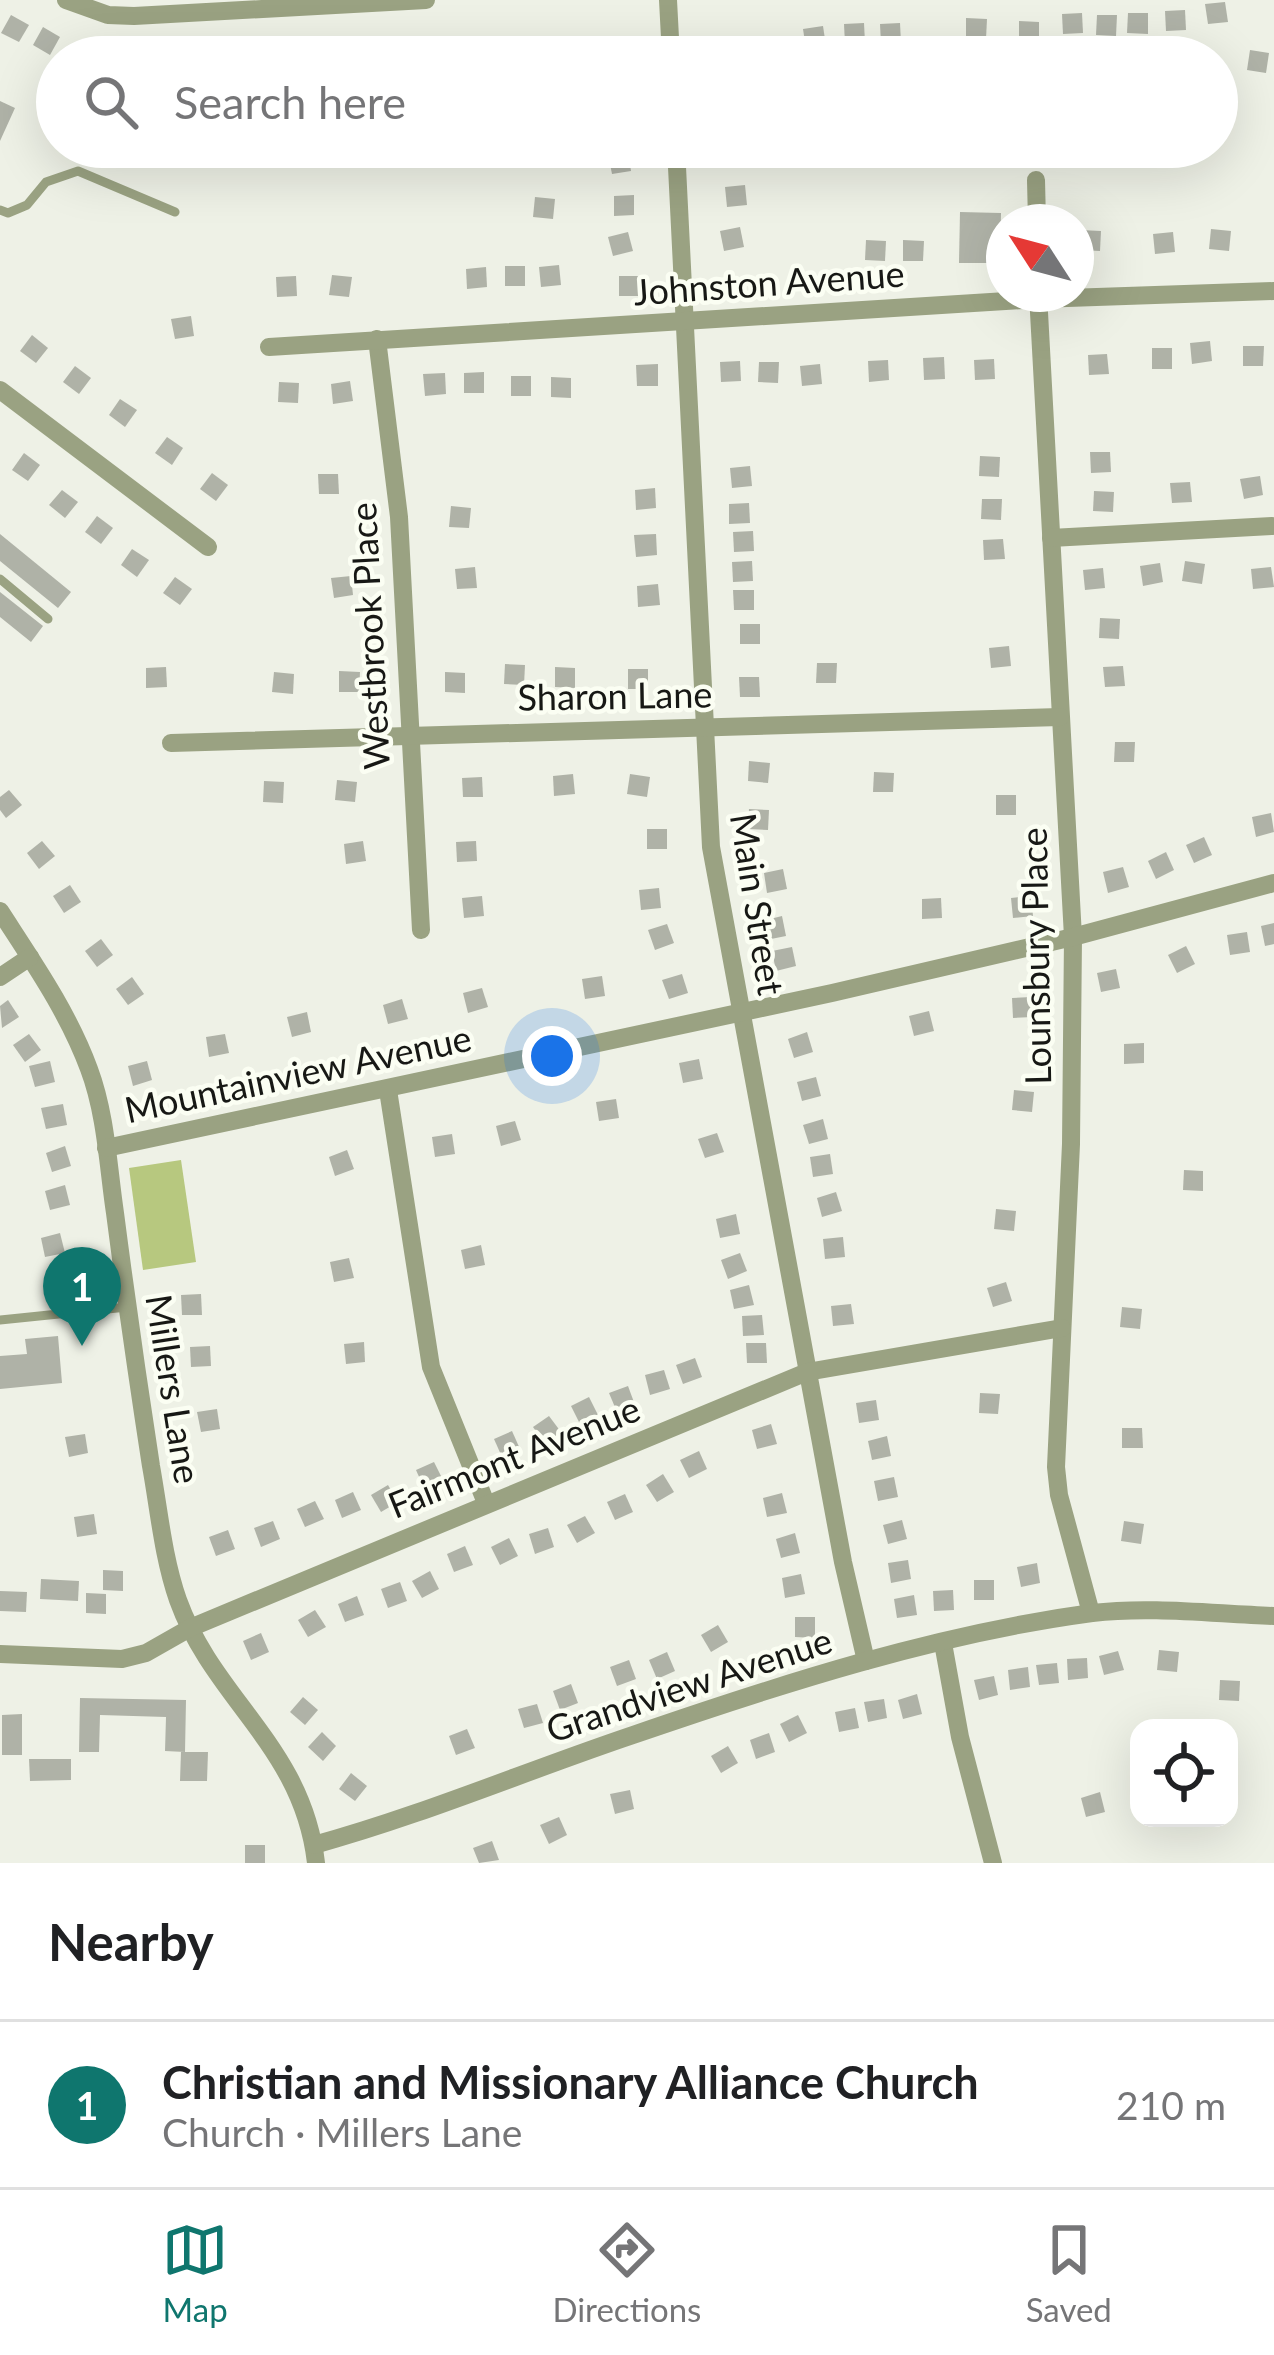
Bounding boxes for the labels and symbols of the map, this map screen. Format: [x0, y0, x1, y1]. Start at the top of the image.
north arrow [986, 204, 1094, 312]
street label: Johnston Avenue [632, 251, 906, 313]
street label: Westbrook Place [340, 501, 398, 771]
street label: Sharon Lane [517, 671, 713, 719]
street label: Main Street [722, 810, 794, 998]
street label: Lounsbury Place [1011, 827, 1059, 1085]
street label: Mountainview Avenue [121, 1015, 475, 1131]
your location [522, 1026, 582, 1086]
pin: 1 [43, 1247, 121, 1346]
street label: Millers Lane [137, 1291, 211, 1487]
street label: Fairmont Avenue [381, 1386, 646, 1527]
street label: Grandview Avenue [540, 1617, 837, 1751]

